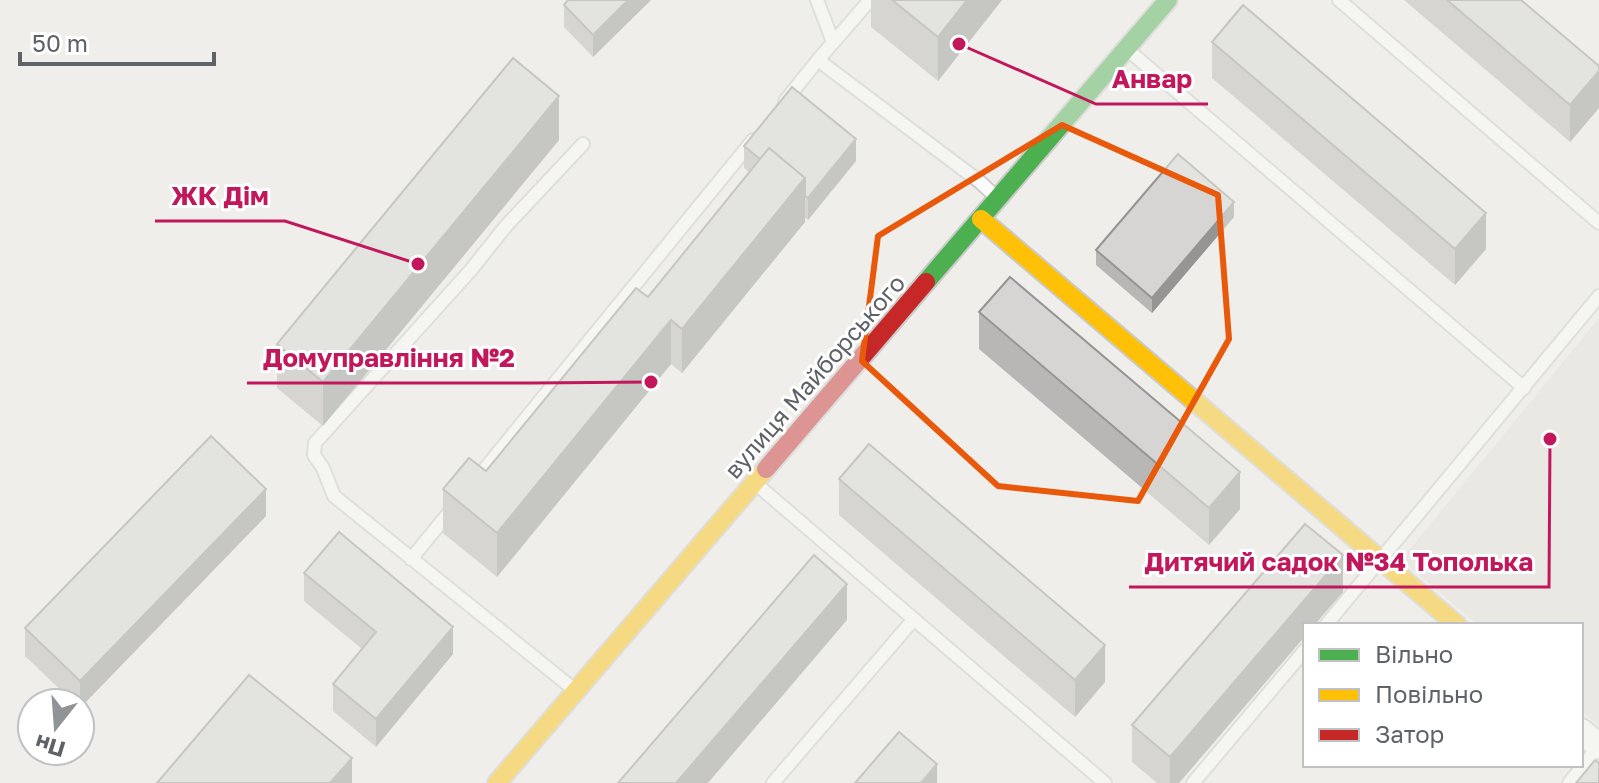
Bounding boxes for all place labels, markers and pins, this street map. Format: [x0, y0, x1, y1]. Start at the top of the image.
callout: Анвар [1096, 54, 1208, 104]
callout: ЖК Дім [155, 171, 285, 221]
callout: Домуправління №2 [247, 333, 531, 383]
callout: Дитячий садок №34 Тополька [1129, 537, 1549, 587]

